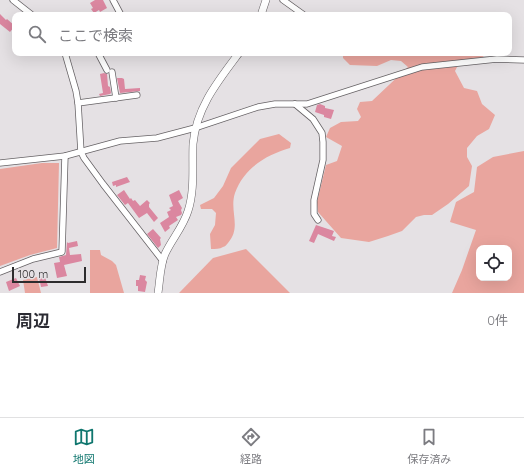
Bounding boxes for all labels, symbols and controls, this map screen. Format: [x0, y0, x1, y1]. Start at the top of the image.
search box [12, 12, 512, 56]
icon: search [26, 23, 48, 45]
text: ここで検索 [58, 26, 133, 45]
map controls [476, 245, 512, 281]
button: locate [476, 245, 512, 281]
scale bar [12, 265, 86, 284]
text: 100 m [18, 267, 48, 281]
text: 周辺 [16, 310, 50, 331]
text: 0件 [487, 312, 508, 328]
tab: 地図 [73, 426, 95, 466]
tab: 経路 [240, 426, 262, 466]
tab: 保存済み [407, 426, 451, 466]

